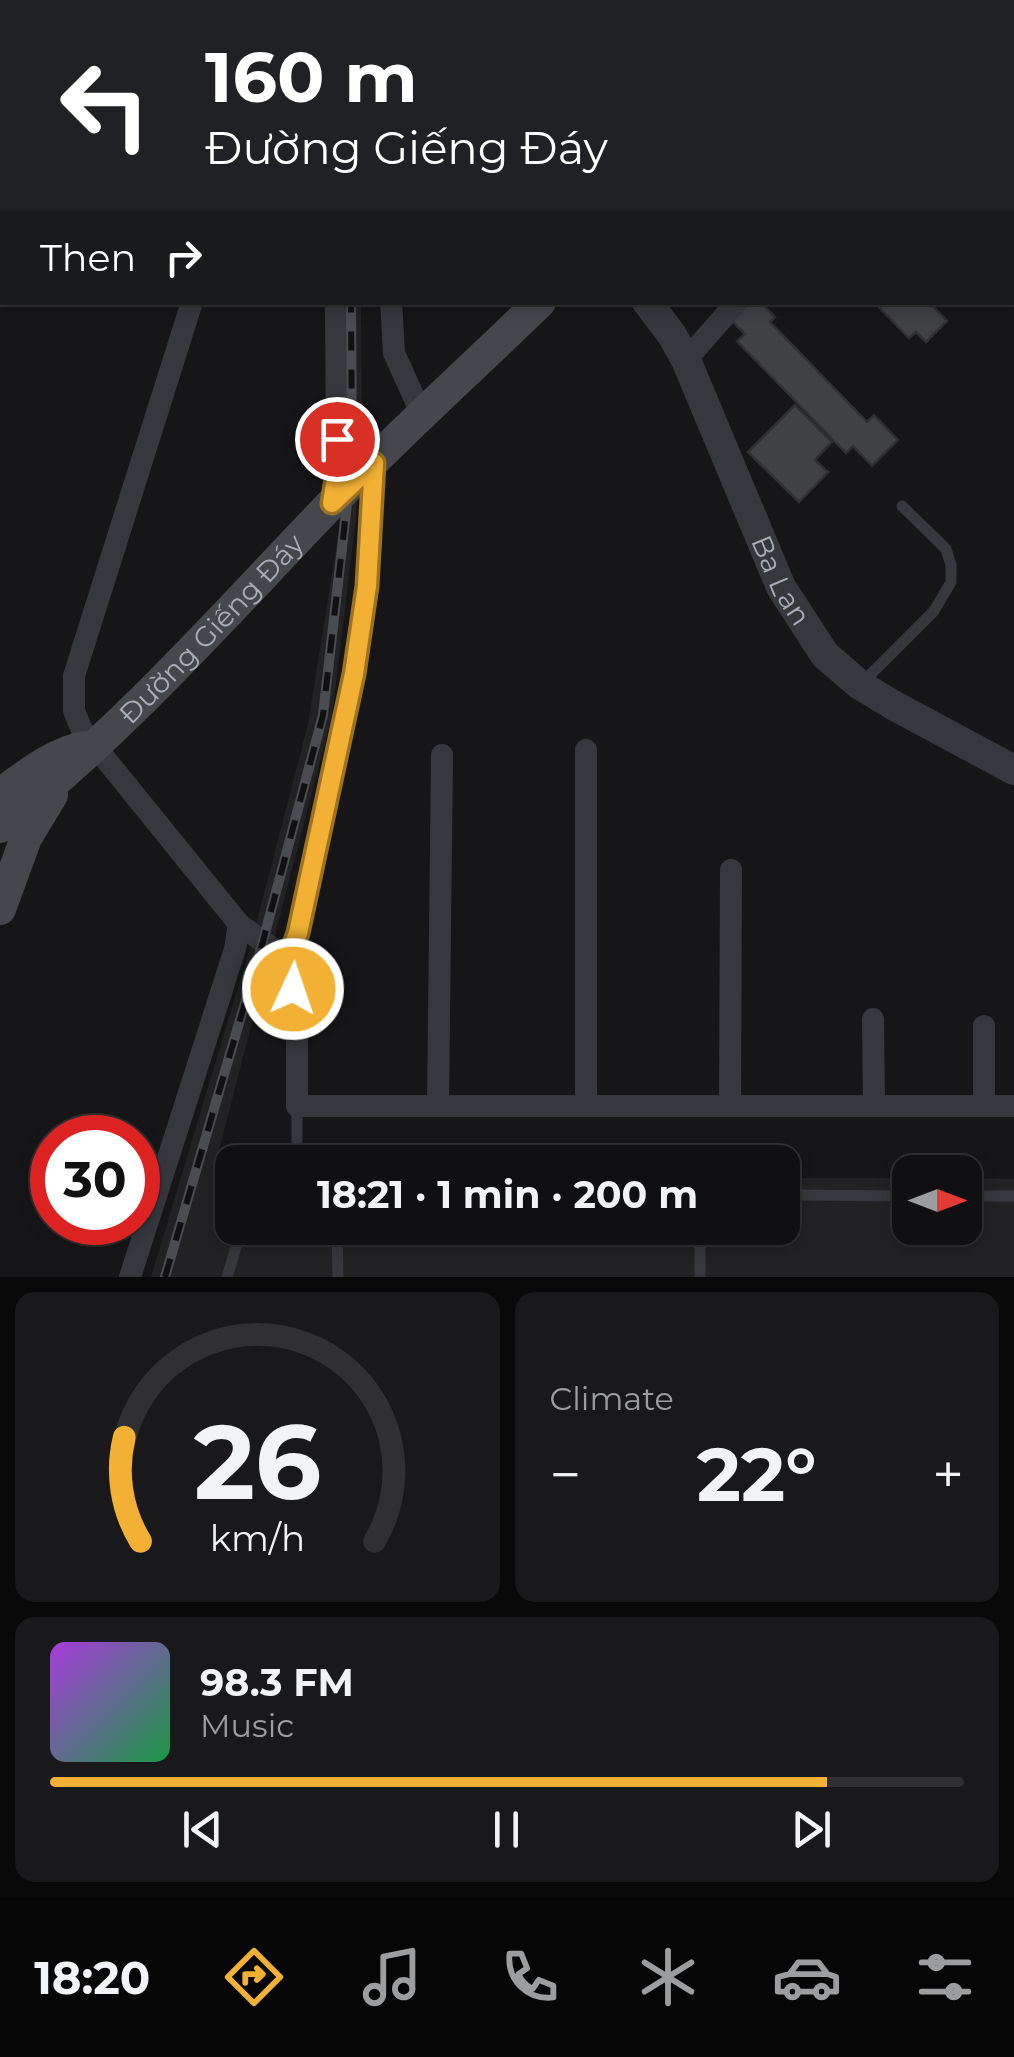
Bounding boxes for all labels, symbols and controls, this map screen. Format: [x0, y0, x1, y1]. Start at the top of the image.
text: 160 m [205, 34, 418, 120]
icon: left [40, 40, 170, 170]
text: Đường Giếng Đáy [205, 120, 608, 175]
icon: right [156, 230, 211, 285]
text: Then [40, 234, 136, 281]
pin [295, 397, 380, 482]
icon: arrive [310, 412, 365, 467]
street label: Đường Giếng Đáy [112, 526, 311, 731]
street label: Ba Lan [744, 530, 818, 632]
position arrow [241, 937, 345, 1041]
speed limit sign: 30 [30, 1115, 160, 1245]
north arrow [892, 1155, 982, 1245]
map controls [892, 1155, 982, 1245]
text: 18:21 · 1 min · 200 m [317, 1171, 698, 1218]
text: Climate [550, 1379, 674, 1418]
text: 26 [193, 1398, 321, 1525]
text: 22° [697, 1428, 817, 1520]
text: − [550, 1441, 581, 1508]
text: + [932, 1441, 964, 1508]
text: km/h [210, 1516, 305, 1560]
text: 98.3 FM [200, 1659, 354, 1706]
text: Music [200, 1706, 294, 1745]
icon: previous [175, 1802, 230, 1857]
icon: pause [479, 1802, 534, 1857]
icon: next [784, 1802, 839, 1857]
icon: directions [219, 1942, 289, 2012]
icon: music [357, 1942, 427, 2012]
icon: phone [495, 1942, 565, 2012]
icon: climate [633, 1942, 703, 2012]
icon: car [772, 1942, 842, 2012]
icon: filters [910, 1942, 980, 2012]
text: 18:20 [34, 1950, 150, 2005]

